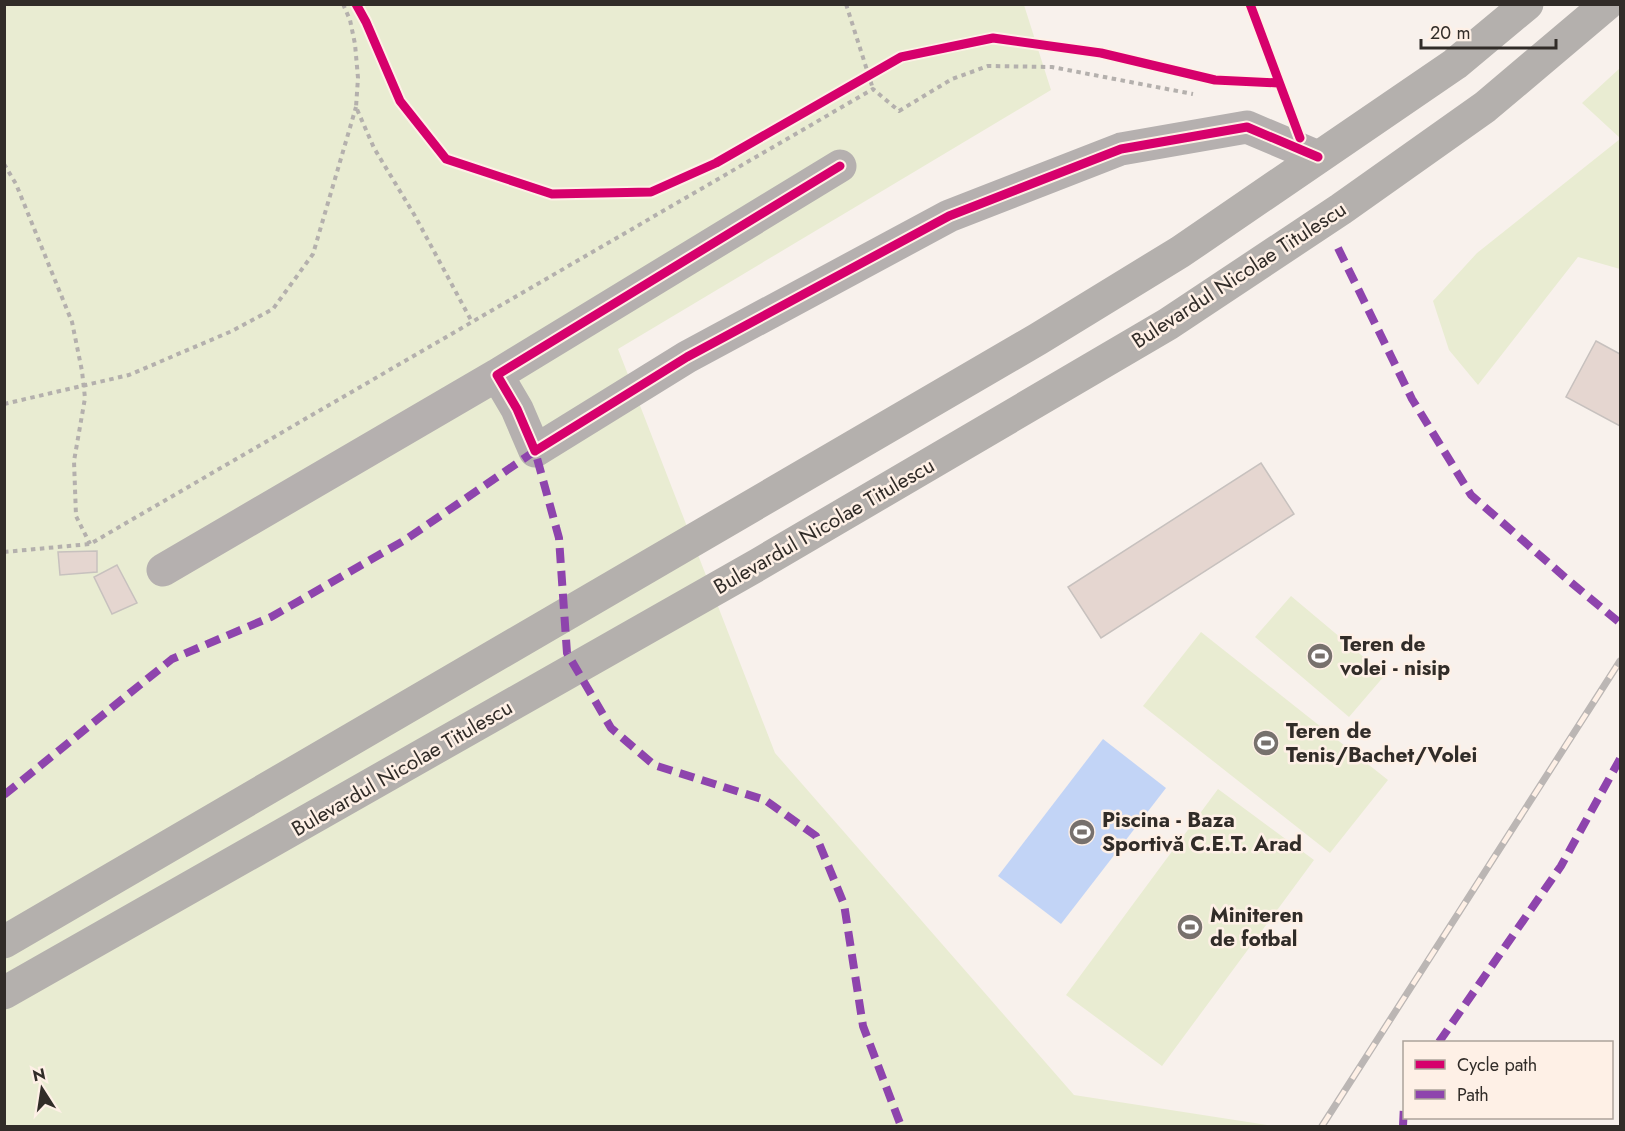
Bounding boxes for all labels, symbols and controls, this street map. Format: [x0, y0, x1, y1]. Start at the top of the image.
scale bar [1421, 12, 1556, 50]
text: 20 m [1430, 20, 1470, 46]
street label: Bulevardul Nicolae Titulescu [1126, 194, 1352, 356]
street label: Bulevardul Nicolae Titulescu [708, 450, 940, 602]
place label: Teren de volei - nisip [1339, 629, 1450, 683]
sports icon: Teren de volei - nisip [1305, 641, 1335, 671]
street label: Bulevardul Nicolae Titulescu [286, 692, 518, 844]
place label: Teren de Tenis/Bachet/Volei [1286, 716, 1477, 770]
sports icon: Teren de Tenis/Bachet/Volei [1251, 728, 1281, 758]
place label: Piscina - Baza Sportivă C.E.T. Arad [1102, 805, 1302, 859]
sports icon: Piscina - Baza Sportivă C.E.T. Arad [1067, 817, 1097, 847]
place label: Miniteren de fotbal [1210, 900, 1304, 954]
sports icon: Miniteren de fotbal [1175, 912, 1205, 942]
legend [1403, 1041, 1613, 1119]
text: Cycle path [1457, 1052, 1537, 1078]
north arrow [12, 1059, 72, 1119]
text: N [30, 1062, 48, 1087]
text: Path [1457, 1082, 1489, 1108]

